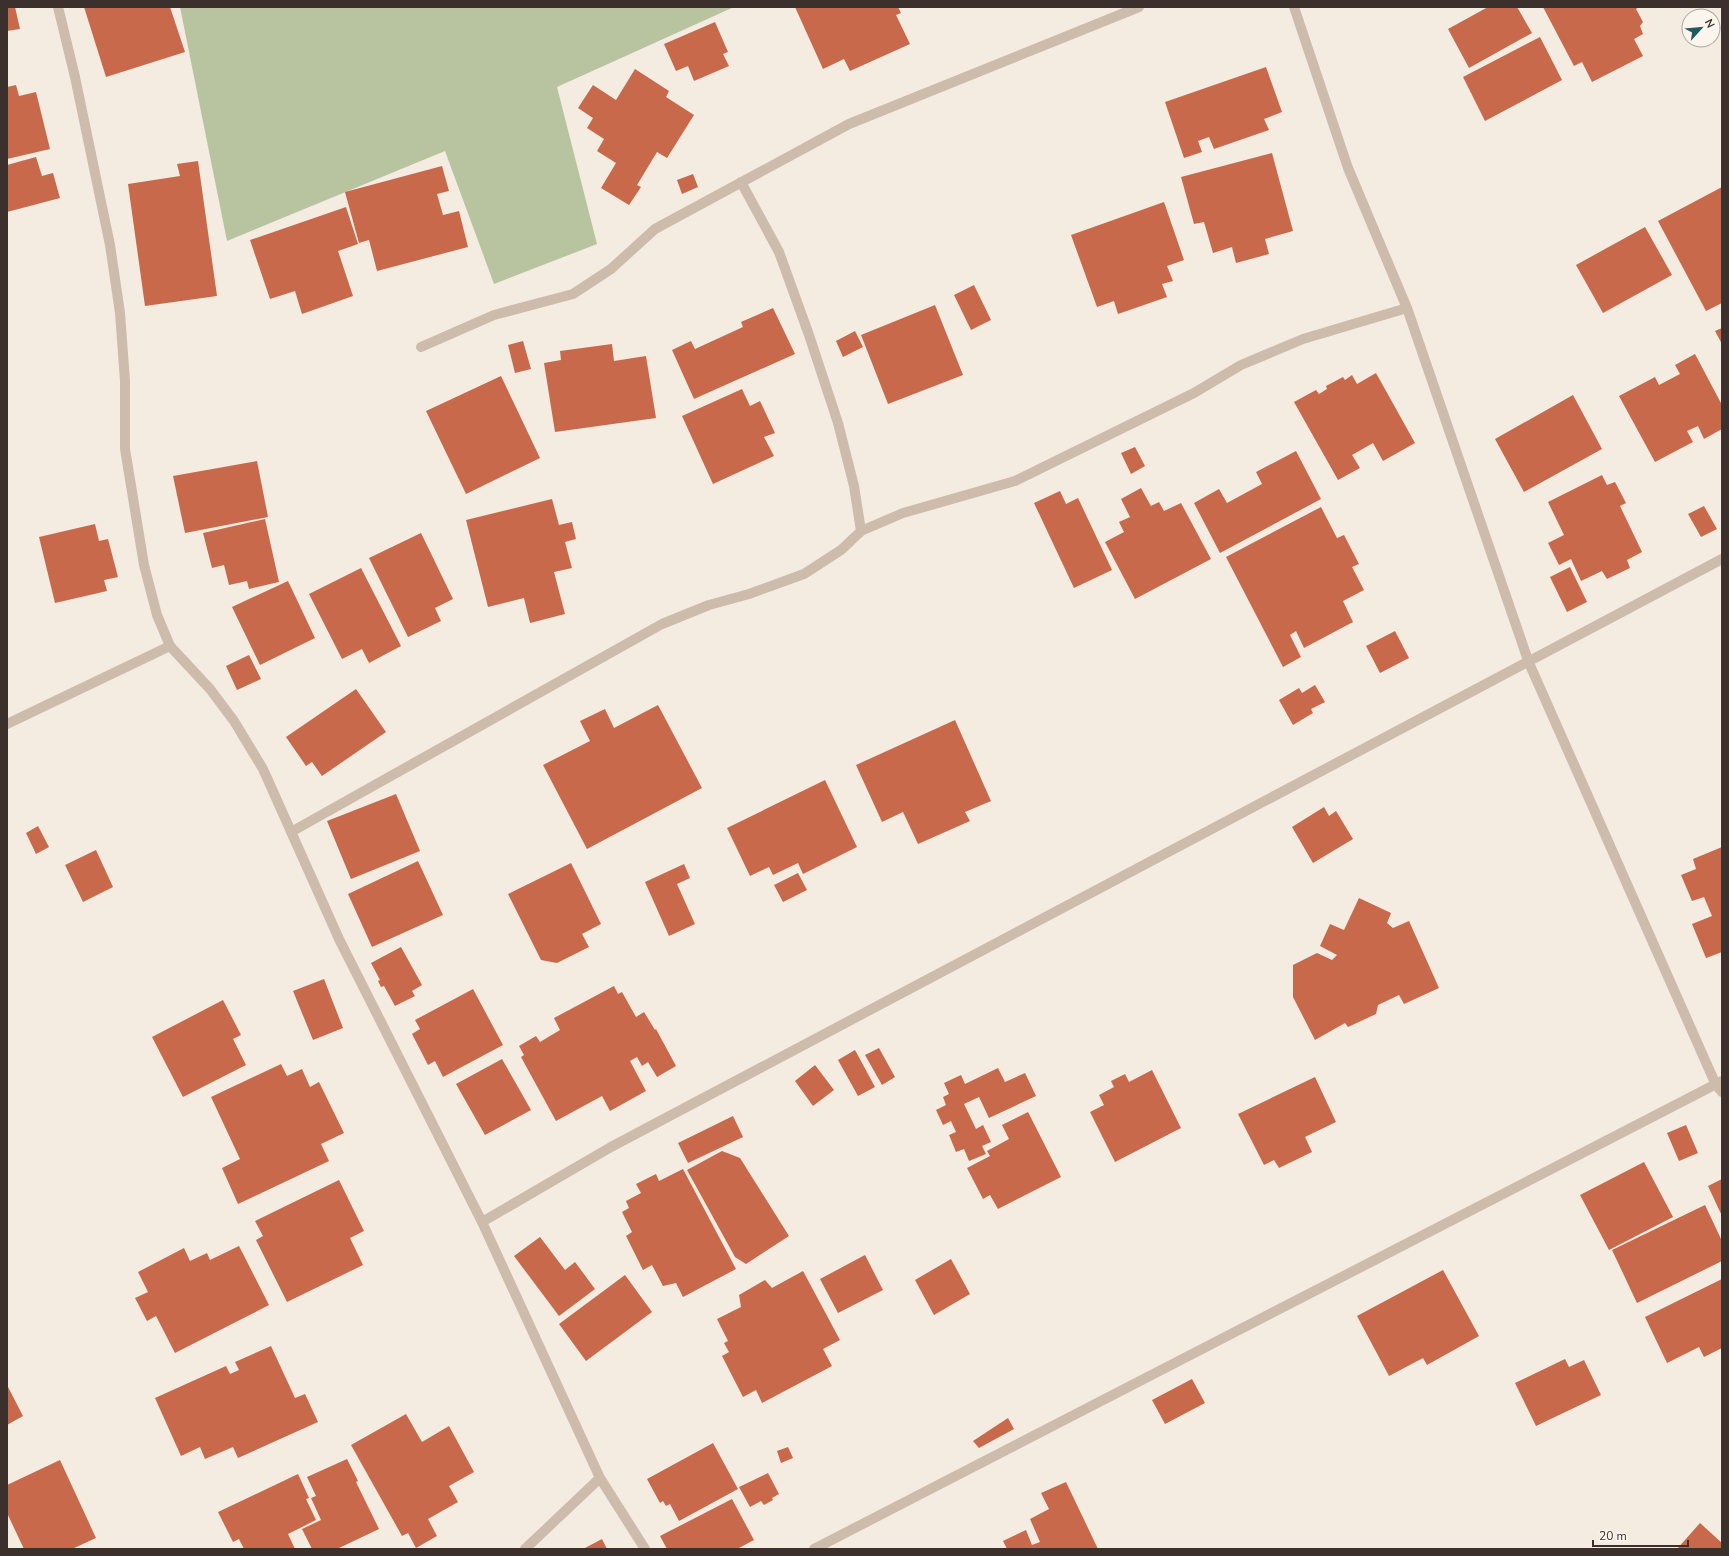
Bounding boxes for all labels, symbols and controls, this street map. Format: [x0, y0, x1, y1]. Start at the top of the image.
north arrow [1681, 8, 1721, 48]
text: N [1701, 17, 1718, 31]
scale bar [1593, 1522, 1688, 1548]
text: 20 m [1599, 1528, 1627, 1544]

